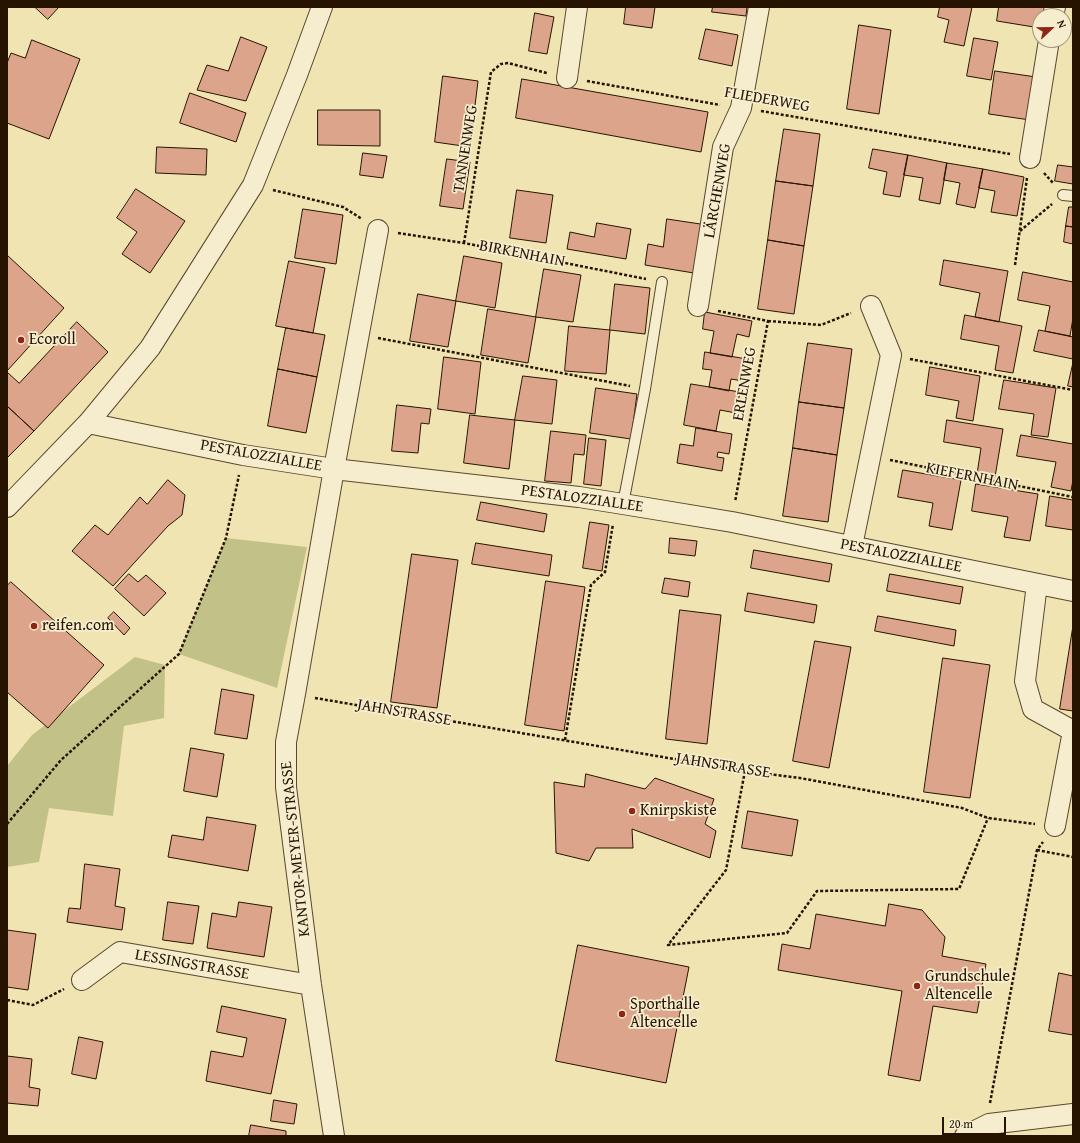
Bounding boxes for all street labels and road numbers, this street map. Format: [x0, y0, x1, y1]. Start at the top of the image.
street label: FLIEDERWEG [723, 83, 811, 117]
street label: TANNENWEG [450, 104, 482, 194]
street label: LÄRCHENWEG [700, 142, 736, 240]
street label: BIRKENHAIN [478, 236, 566, 272]
street label: ERLENWEG [729, 346, 761, 422]
street label: PESTALOZZIALLEE [199, 436, 323, 476]
street label: KIEFERNHAIN [924, 459, 1020, 495]
street label: PESTALOZZIALLEE [520, 481, 644, 517]
street label: PESTALOZZIALLEE [839, 535, 963, 577]
street label: JAHNSTRASSE [355, 695, 453, 731]
street label: JAHNSTRASSE [674, 749, 772, 783]
street label: KANTOR-MEYER-STRASSE [277, 760, 315, 938]
street label: LESSINGSTRASSE [133, 945, 251, 985]

